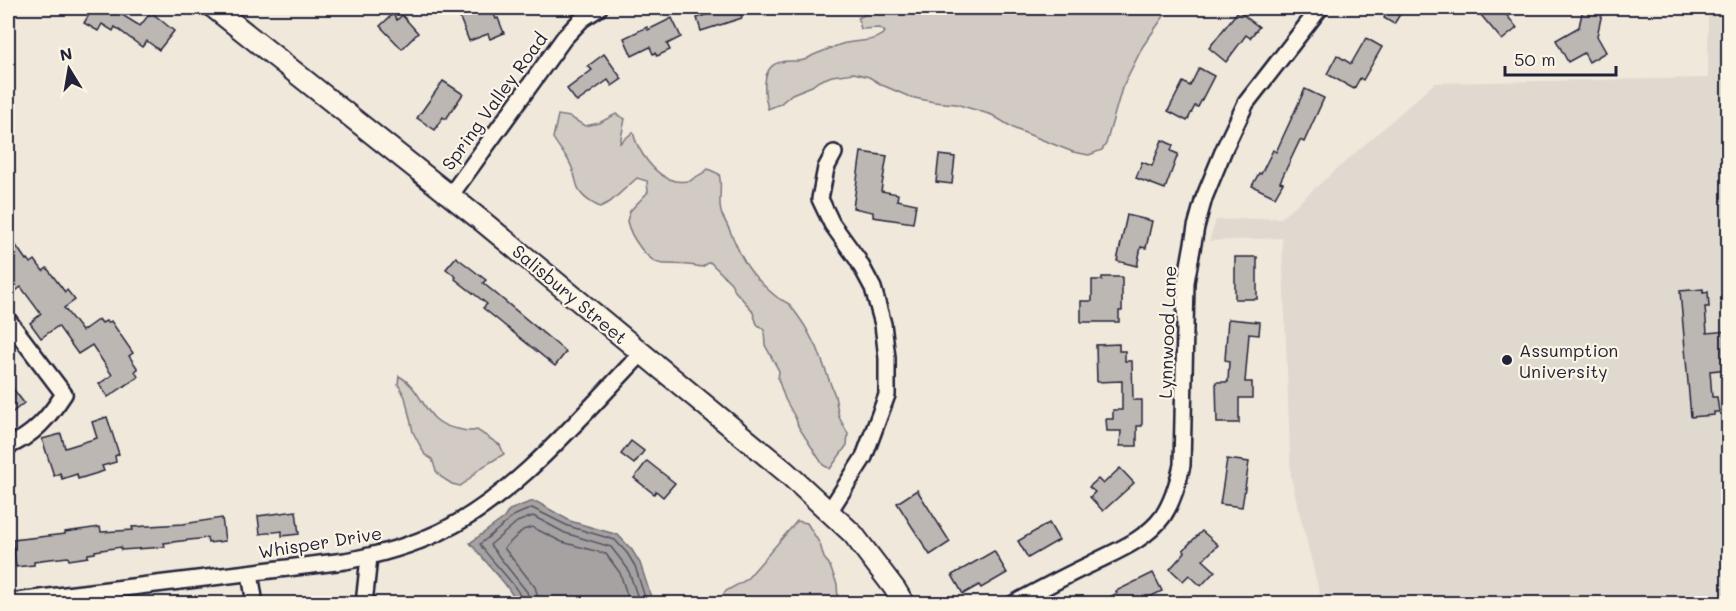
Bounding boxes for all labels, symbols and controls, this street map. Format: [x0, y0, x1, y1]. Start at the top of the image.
street label: Spring Valley Road [436, 27, 552, 175]
north arrow [39, 39, 99, 99]
scale bar [1505, 39, 1616, 77]
text: N [58, 42, 74, 65]
text: 50 m [1514, 47, 1556, 71]
street label: Salisbury Street [508, 239, 632, 349]
street label: Lynnwood Lane [1153, 265, 1181, 399]
place label: Assumption University [1519, 338, 1618, 383]
marker: Assumption University [1500, 353, 1514, 367]
street label: Whisper Drive [256, 520, 384, 564]

